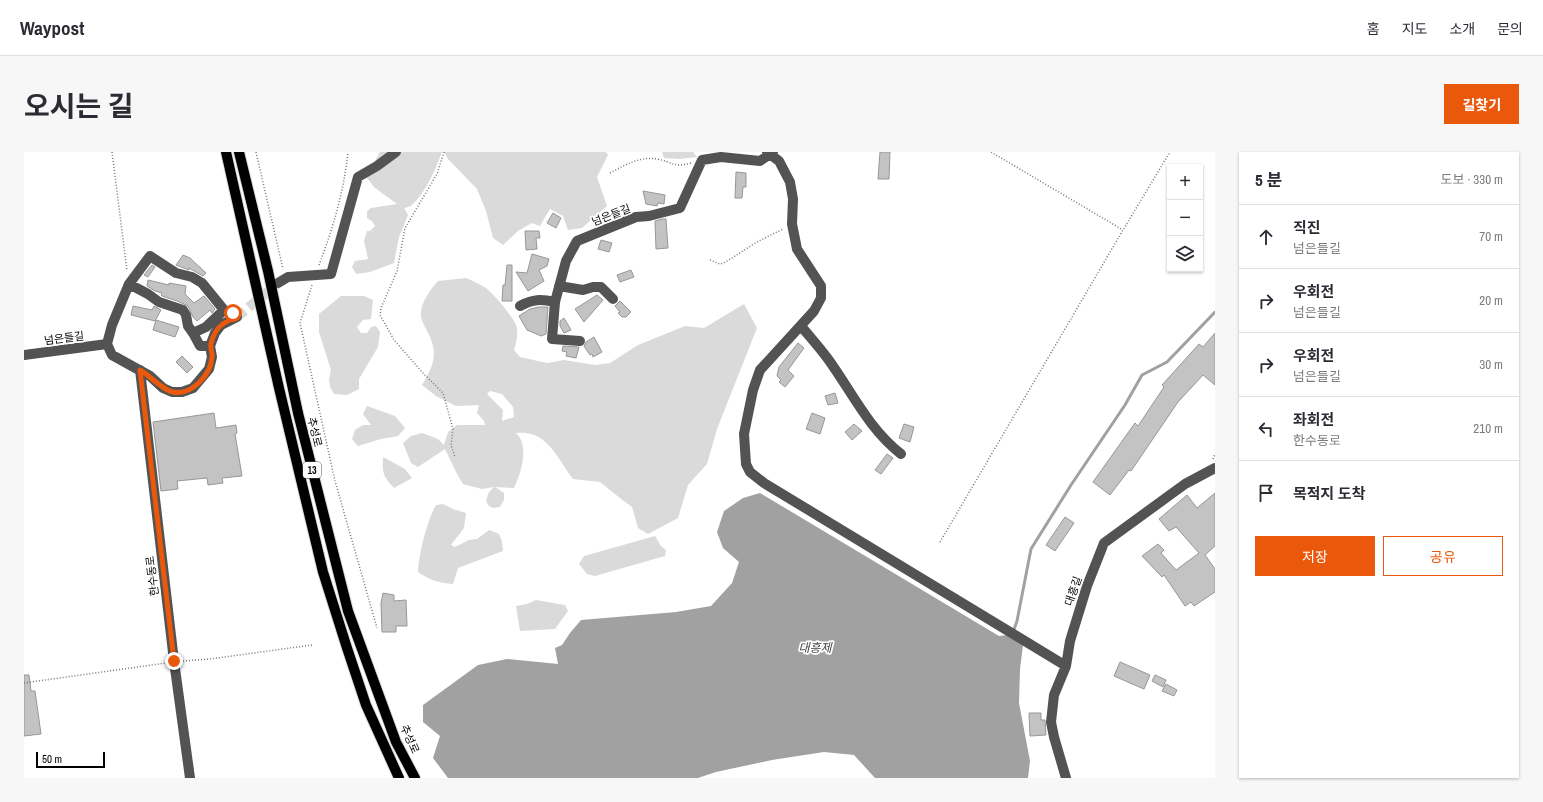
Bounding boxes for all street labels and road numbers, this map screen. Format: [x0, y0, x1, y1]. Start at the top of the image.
street label: 넘은들길 [590, 201, 632, 229]
street label: 넘은들길 [43, 329, 85, 347]
street label: 추성로 [305, 416, 325, 448]
road number: 13 [303, 462, 321, 478]
street label: 한수동로 [143, 555, 161, 597]
street label: 대흥길 [1061, 574, 1085, 608]
street label: 추성로 [397, 722, 423, 756]

